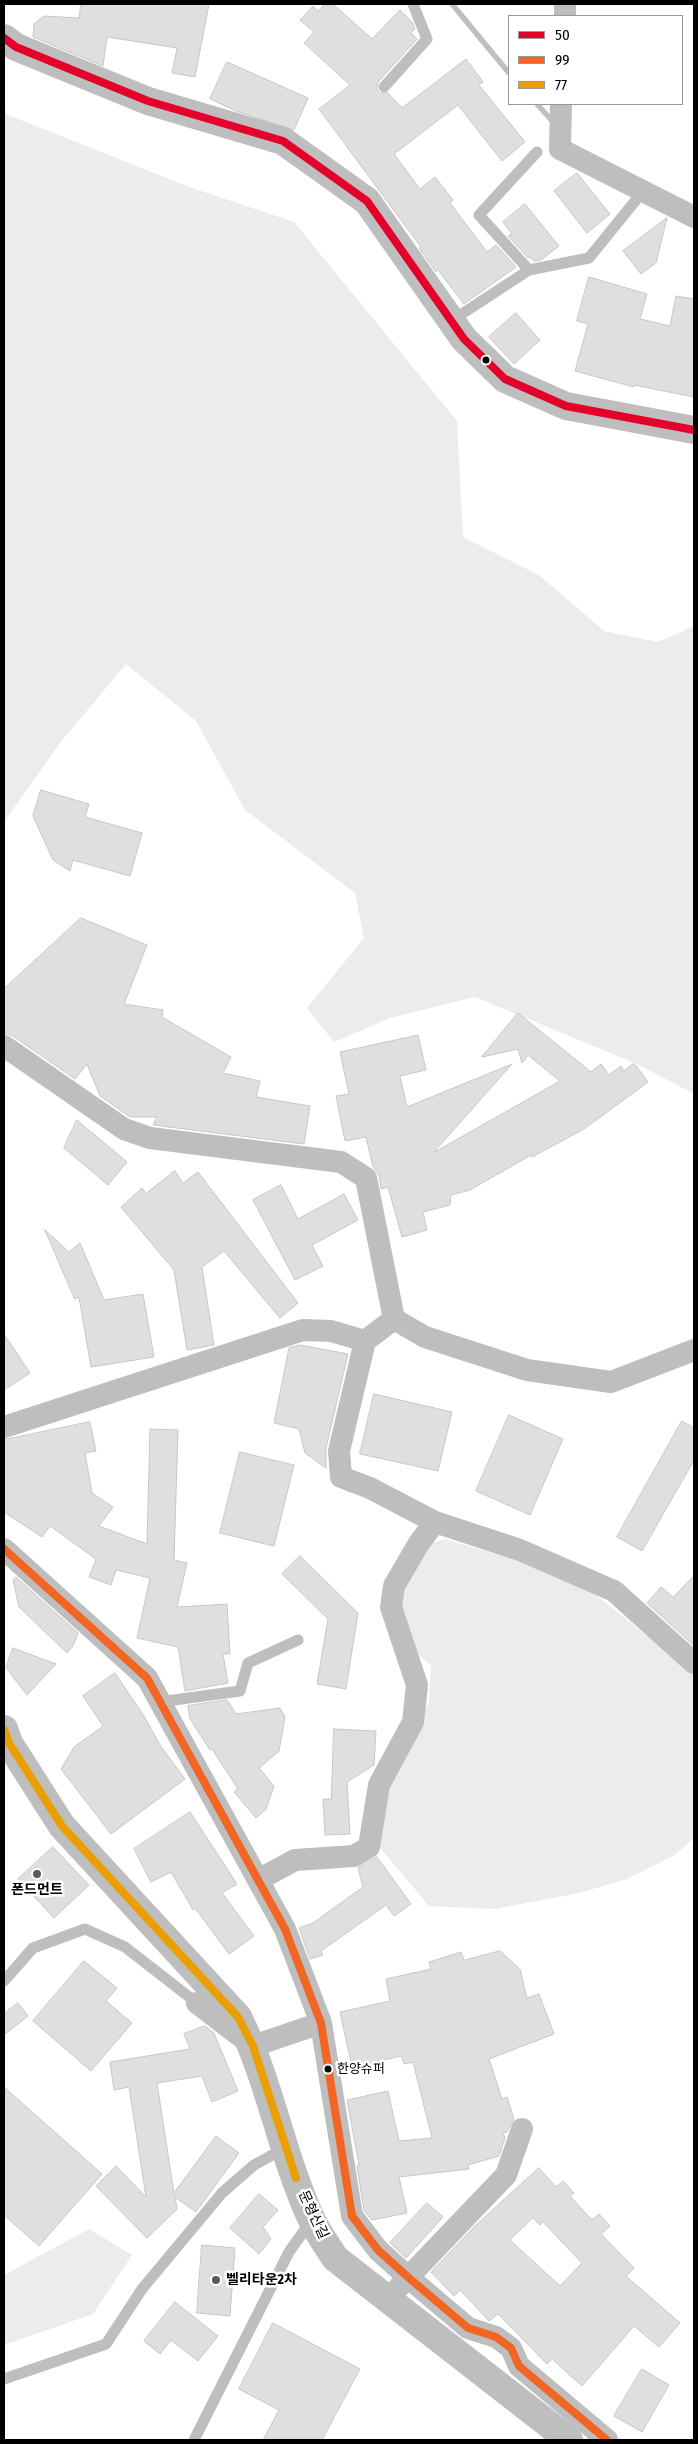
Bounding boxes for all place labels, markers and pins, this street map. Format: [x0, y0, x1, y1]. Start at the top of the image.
unlabelled marker [481, 355, 491, 365]
marker: 폰드먼트 [31, 1868, 43, 1880]
place label: 폰드먼트 [11, 1882, 63, 1898]
place label: 한양슈퍼 [337, 2061, 385, 2077]
marker: 한양슈퍼 [323, 2064, 333, 2074]
place label: 벨리타운2차 [226, 2272, 297, 2288]
marker: 벨리타운2차 [210, 2274, 222, 2286]

